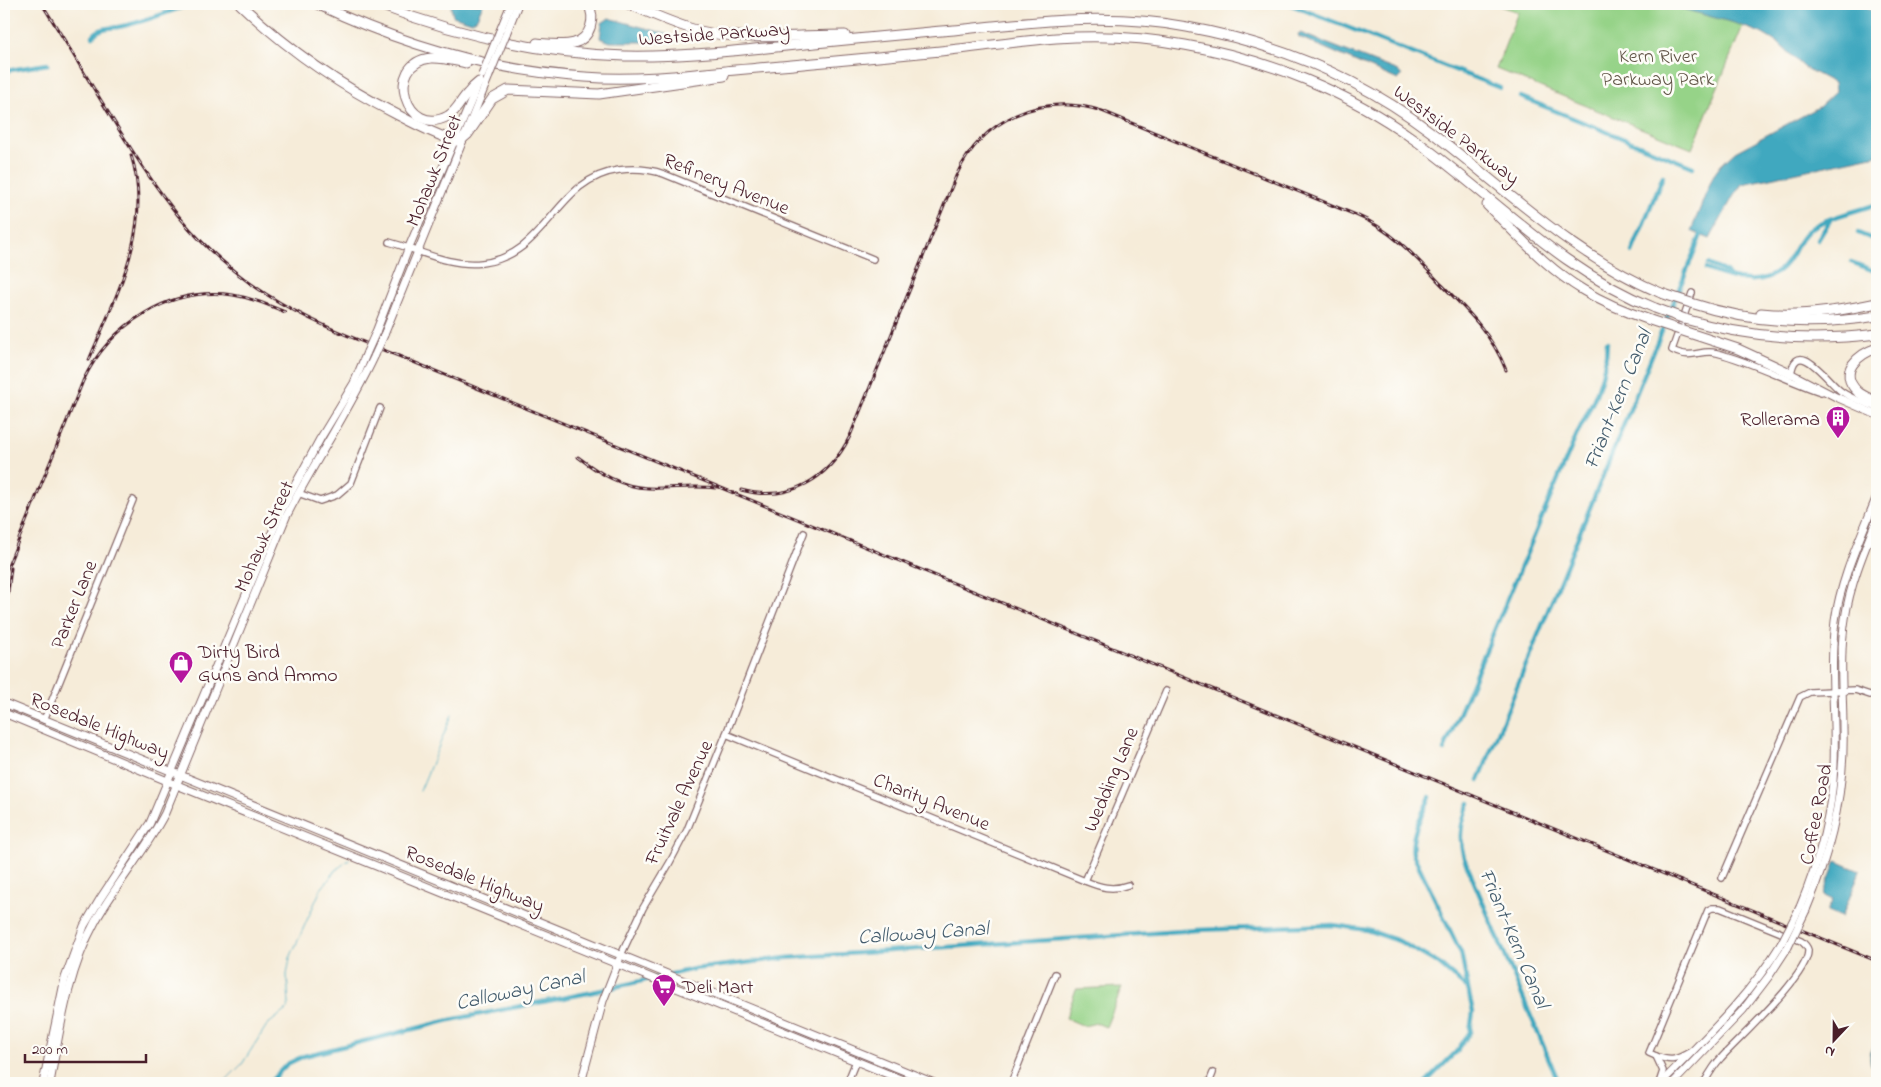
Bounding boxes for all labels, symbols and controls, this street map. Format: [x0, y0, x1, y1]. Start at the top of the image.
street label: Westside Parkway [638, 16, 791, 55]
park label: Kern River Parkway Park [1602, 43, 1714, 95]
street label: Westside Parkway [1386, 79, 1525, 193]
street label: Mohawk Street [400, 110, 471, 232]
street label: Refinery Avenue [659, 147, 794, 224]
water label: Friant-Kern Canal [1577, 323, 1662, 474]
building icon: Rollerama [1825, 405, 1851, 439]
place label: Rollerama [1740, 406, 1820, 435]
street label: Mohawk Street [228, 476, 303, 597]
street label: Parker Lane [44, 556, 106, 654]
place label: Dirty Bird Guns and Ammo [197, 639, 338, 691]
shop icon: Dirty Bird Guns and Ammo [168, 650, 194, 684]
street label: Rosedale Highway [25, 686, 173, 769]
street label: Wedding Lane [1077, 723, 1148, 837]
street label: Fruitvale Avenue [638, 736, 722, 871]
street label: Coffee Road [1793, 762, 1841, 867]
street label: Charity Avenue [868, 767, 994, 840]
street label: Rosedale Highway [400, 839, 548, 922]
water label: Friant-Kern Canal [1470, 865, 1557, 1015]
water label: Calloway Canal [857, 914, 992, 954]
water label: Calloway Canal [453, 962, 590, 1019]
supermarket icon: Deli Mart [651, 973, 677, 1007]
place label: Deli Mart [681, 974, 754, 1003]
north arrow [1808, 1014, 1858, 1064]
scale bar [25, 1032, 146, 1064]
text: 200 m [32, 1039, 68, 1061]
text: N [1821, 1039, 1838, 1062]

